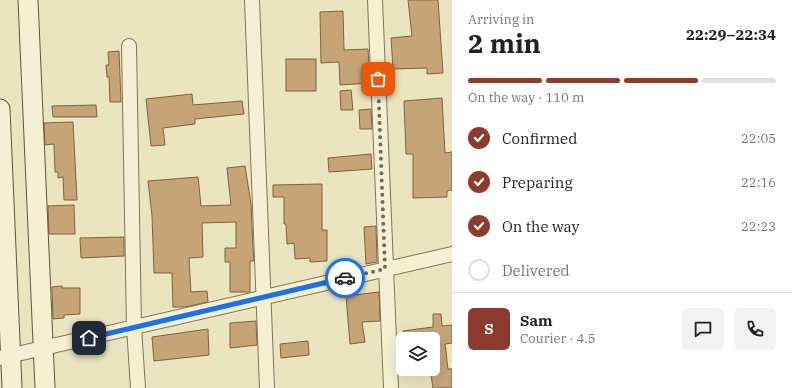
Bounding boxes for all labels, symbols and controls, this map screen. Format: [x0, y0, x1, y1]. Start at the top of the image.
text: Arriving in [468, 11, 534, 28]
text: 22:29–22:34 [686, 25, 776, 44]
text: 2 min [468, 26, 541, 60]
pin [361, 62, 395, 96]
icon: bag [367, 68, 389, 90]
text: On the way · 110 m [468, 89, 584, 106]
icon: check [468, 127, 490, 149]
text: Confirmed [502, 129, 577, 148]
text: 22:05 [741, 130, 776, 147]
icon: check [468, 171, 490, 193]
text: Preparing [502, 173, 573, 192]
text: 22:16 [741, 174, 776, 191]
icon: check [468, 215, 490, 237]
text: On the way [502, 217, 580, 236]
text: 22:23 [741, 218, 776, 235]
courier [325, 258, 365, 298]
text: Delivered [502, 261, 570, 280]
icon: car [334, 267, 356, 289]
button: chat [682, 308, 724, 350]
button: phone [734, 308, 776, 350]
text: Sam [520, 311, 553, 330]
text: S [484, 319, 494, 338]
pin [72, 321, 106, 355]
icon: home [78, 327, 100, 349]
text: Courier · 4.5 [520, 330, 596, 347]
map controls [396, 332, 440, 376]
button: layers [396, 332, 440, 376]

